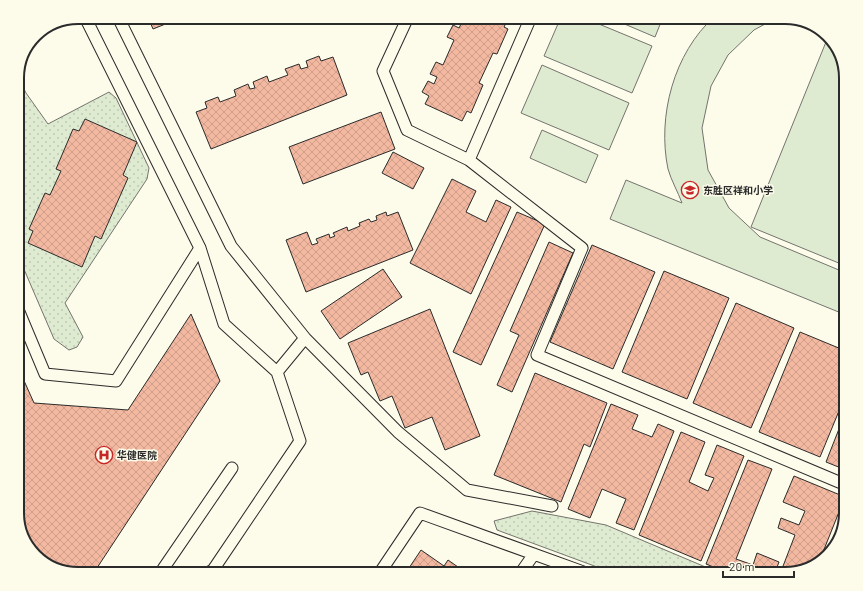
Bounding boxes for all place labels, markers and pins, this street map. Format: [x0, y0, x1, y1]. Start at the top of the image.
school or university icon: 东胜区祥和小学 [680, 180, 700, 200]
place label: 东胜区祥和小学 [703, 184, 773, 196]
hospital icon: 华健医院 [94, 445, 114, 465]
place label: 华健医院 [117, 449, 157, 461]

